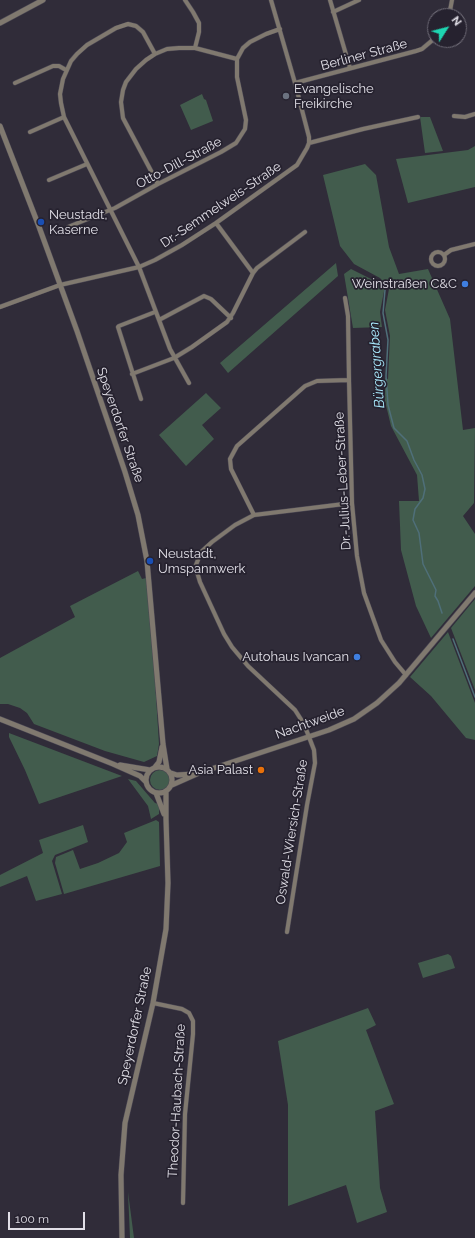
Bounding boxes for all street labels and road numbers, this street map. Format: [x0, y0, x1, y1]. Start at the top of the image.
street label: Berliner Straße [319, 36, 409, 74]
street label: Otto-Dill-Straße [134, 134, 224, 192]
street label: Dr.-Semmelweis-Straße [158, 159, 284, 251]
street label: Speyerdorfer Straße [93, 365, 147, 485]
street label: Dr.-Julius-Leber-Straße [332, 411, 354, 551]
street label: Nachtweide [273, 703, 347, 743]
street label: Oswald-Wiersich-Straße [273, 758, 311, 906]
street label: Speyerdorfer Straße [115, 965, 155, 1087]
street label: Theodor-Haubach-Straße [165, 1023, 189, 1179]

